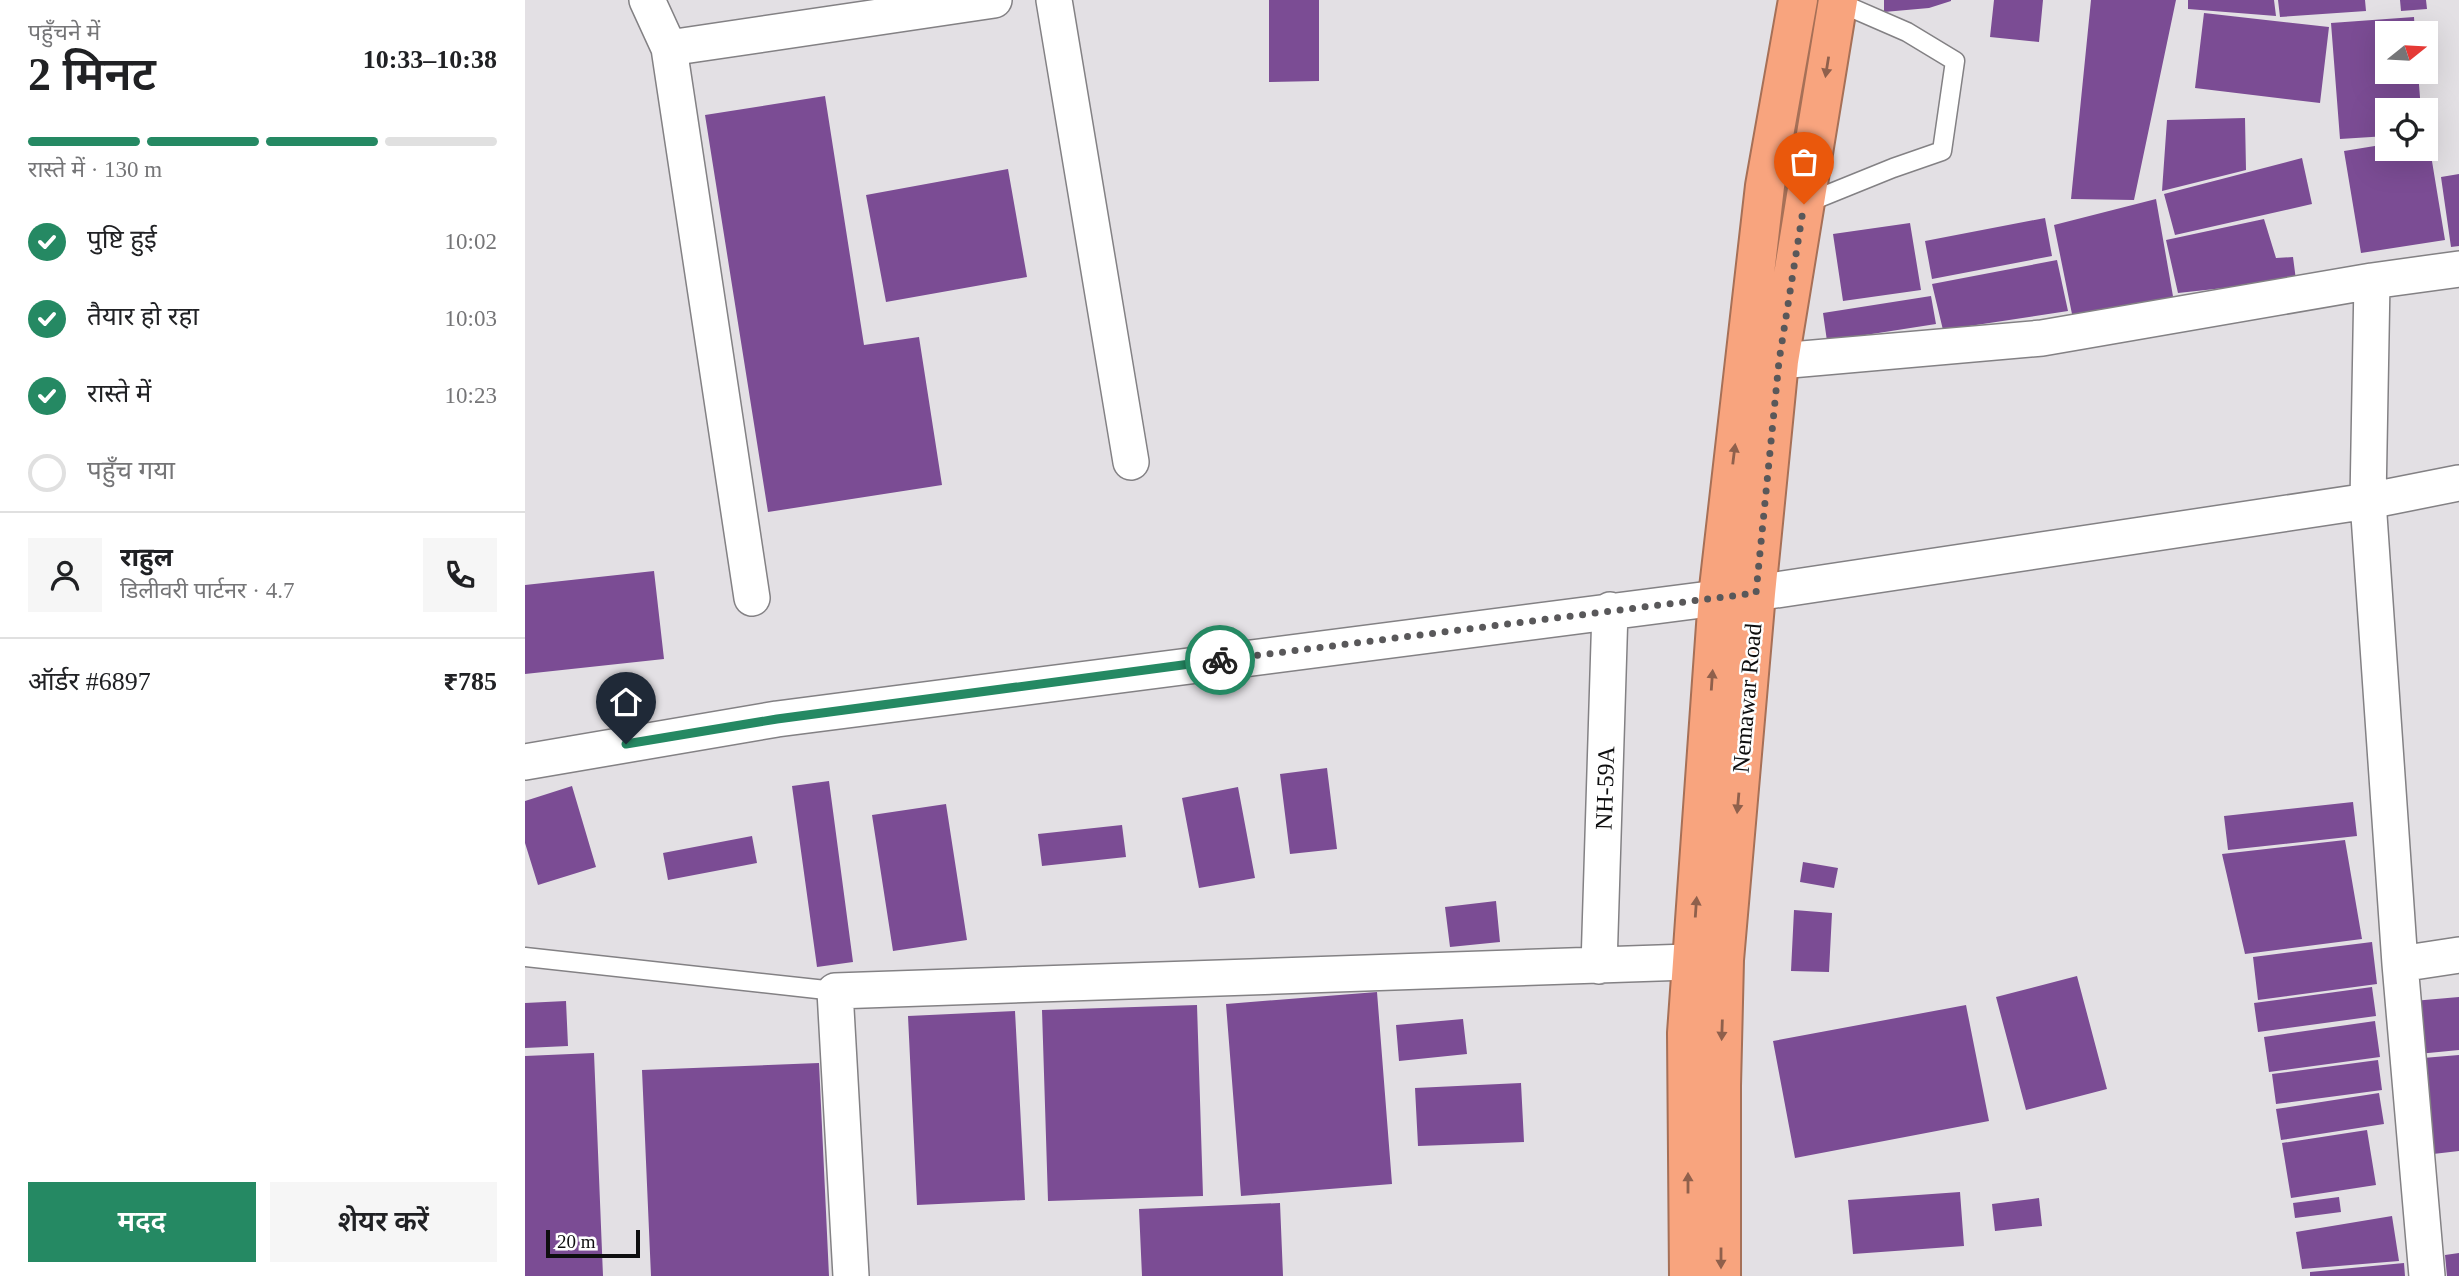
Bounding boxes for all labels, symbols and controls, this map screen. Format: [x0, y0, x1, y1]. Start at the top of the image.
text: पहुँचने में [28, 20, 100, 45]
north arrow [2375, 21, 2438, 84]
map controls [2375, 21, 2438, 161]
text: 10:33–10:38 [363, 45, 497, 74]
text: 2 मिनट [28, 49, 156, 100]
one-way arrow [1821, 56, 1832, 78]
button: locate [2375, 98, 2438, 161]
pin [1774, 132, 1834, 204]
icon: bag [1785, 143, 1823, 181]
text: रास्ते में · 130 m [28, 157, 162, 182]
icon: check [28, 223, 66, 261]
text: पुष्टि हुई [87, 225, 157, 254]
text: 10:02 [445, 229, 497, 254]
icon: check [28, 300, 66, 338]
text: तैयार हो रहा [87, 302, 199, 331]
text: 10:03 [445, 306, 497, 331]
icon: check [28, 377, 66, 415]
text: रास्ते में [87, 379, 151, 408]
text: 10:23 [445, 383, 497, 408]
one-way arrow [1729, 443, 1740, 465]
text: पहुँच गया [87, 456, 175, 485]
button: person [28, 538, 102, 612]
button: phone [423, 538, 497, 612]
text: राहुल [120, 543, 173, 572]
text: डिलीवरी पार्टनर · 4.7 [120, 578, 294, 603]
street label: Nemawar Road [1728, 622, 1766, 774]
courier [1185, 625, 1255, 695]
icon: bike [1201, 641, 1239, 679]
text: ऑर्डर #6897 [28, 667, 151, 696]
text: ₹785 [443, 667, 497, 696]
one-way arrow [1707, 669, 1718, 691]
pin [596, 672, 656, 744]
icon: home [607, 683, 645, 721]
street label: NH-59A [1591, 745, 1619, 830]
one-way arrow [1732, 793, 1743, 815]
one-way arrow [1691, 896, 1702, 918]
one-way arrow [1717, 1020, 1728, 1042]
one-way arrow [1682, 1172, 1694, 1194]
button: मदद [28, 1182, 256, 1262]
button: शेयर करें [270, 1182, 497, 1262]
scale bar [546, 1227, 641, 1259]
text: 20 m [557, 1231, 596, 1252]
one-way arrow [1715, 1247, 1727, 1269]

